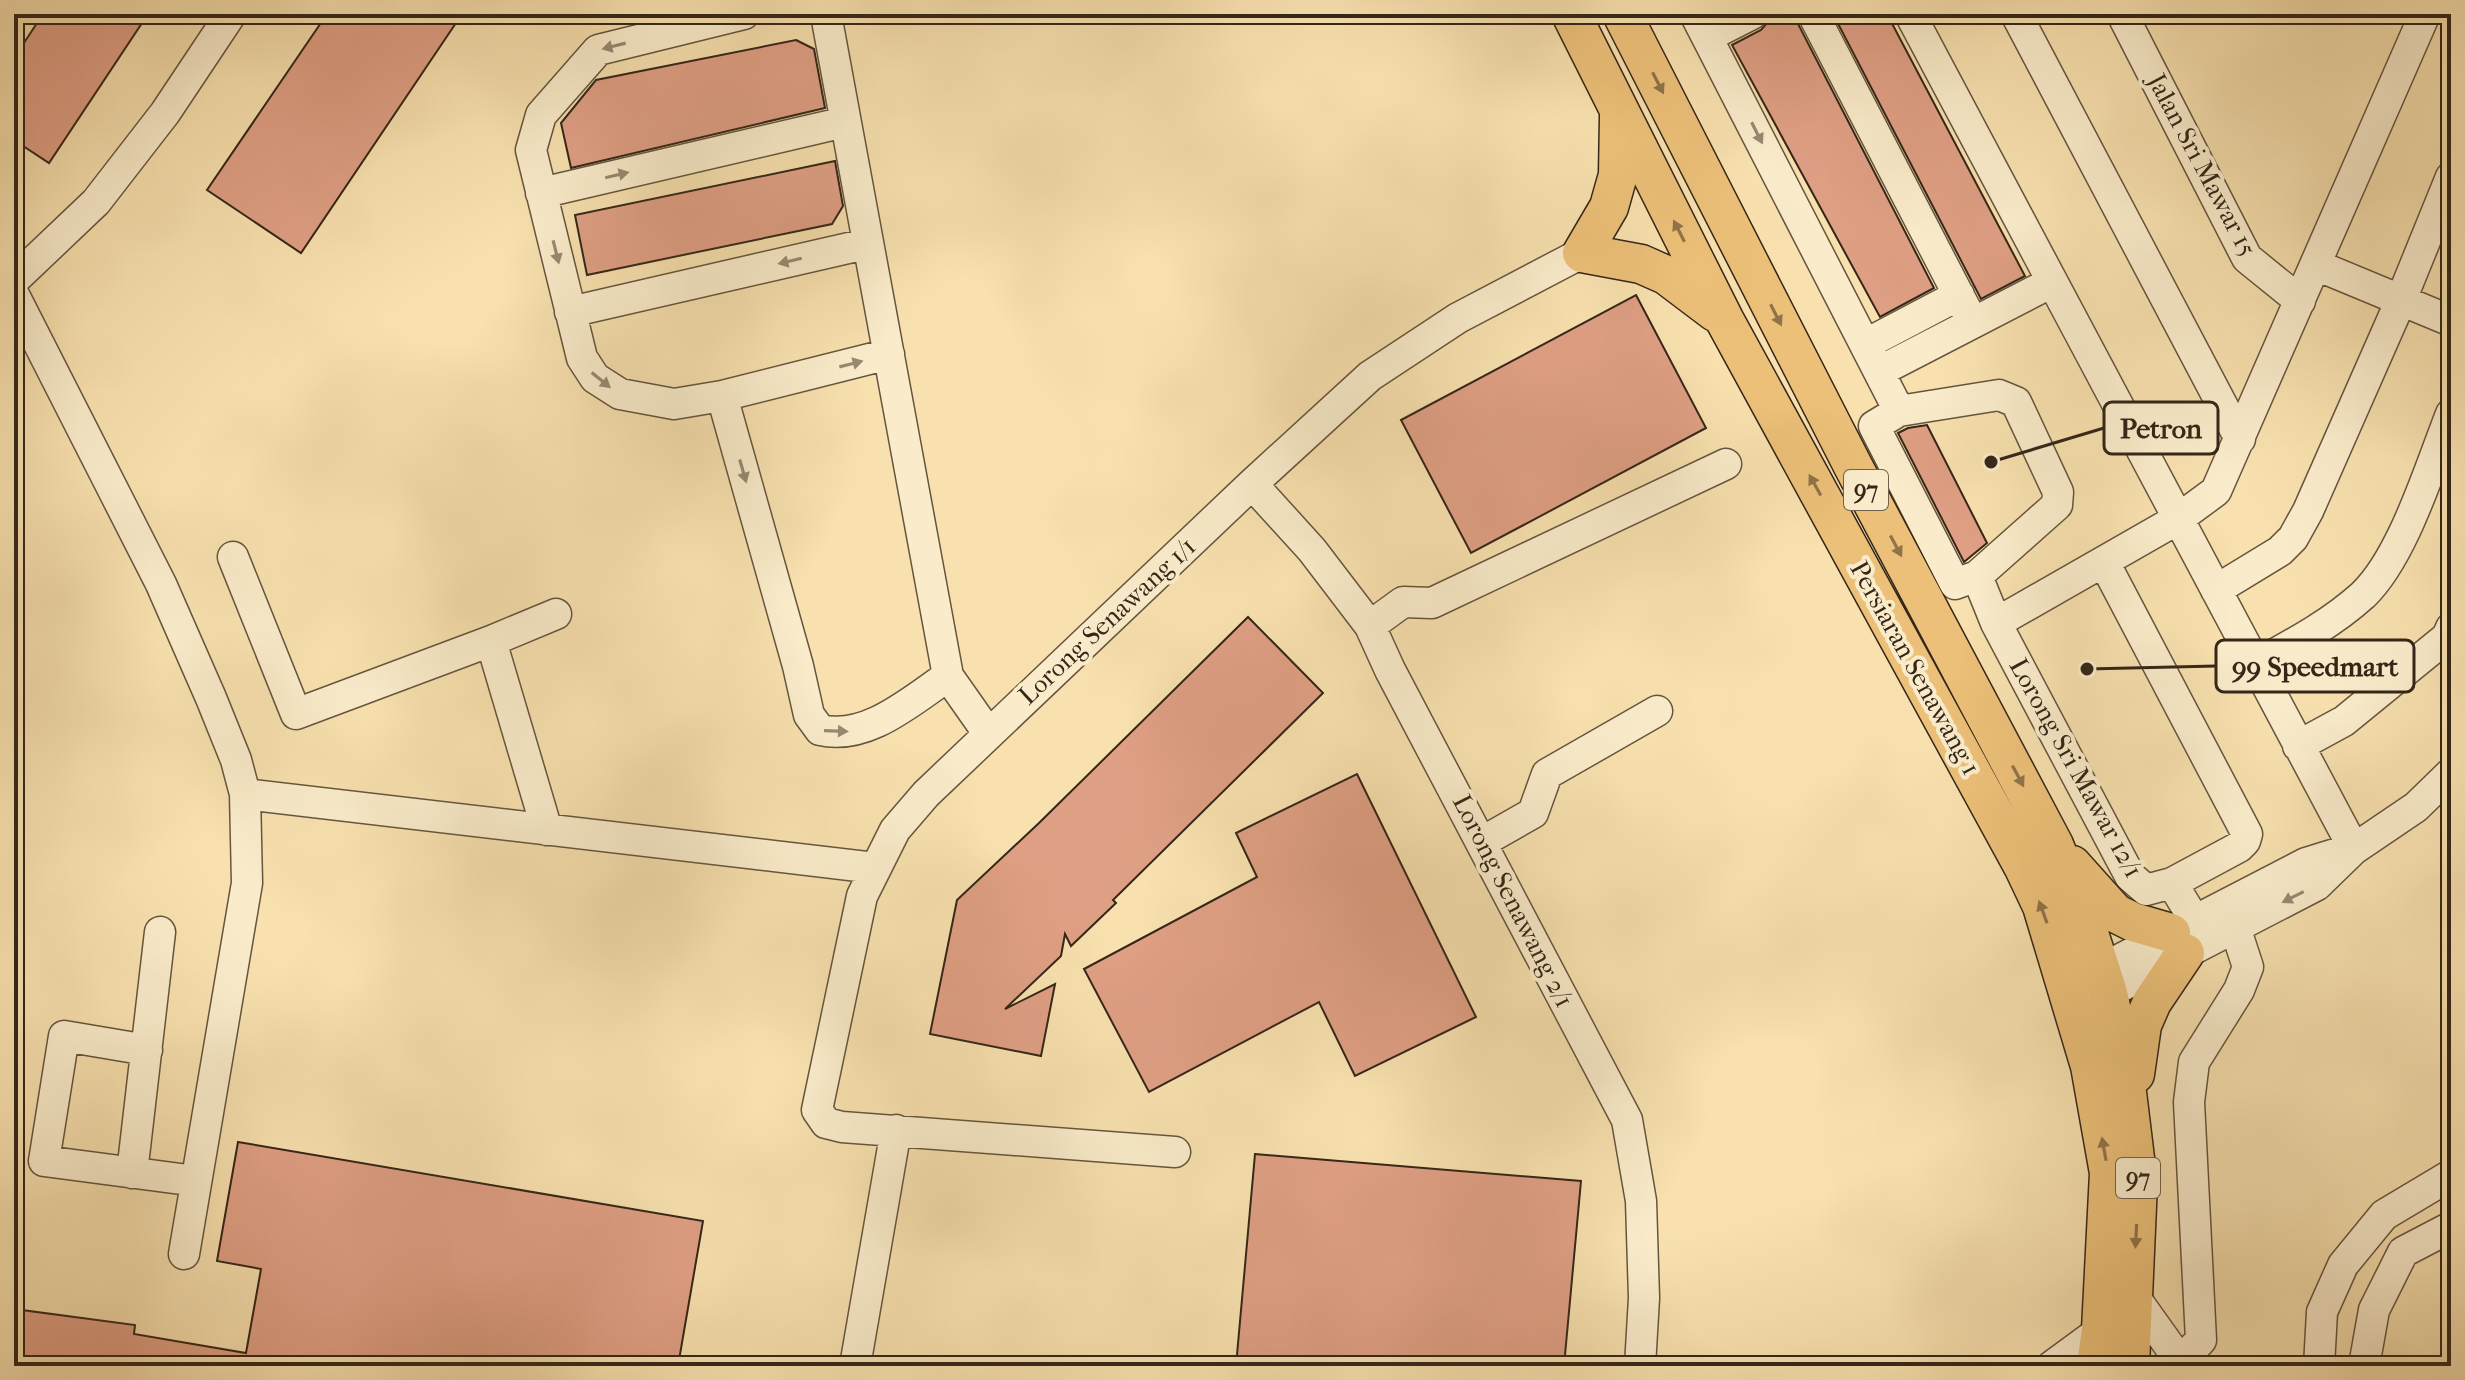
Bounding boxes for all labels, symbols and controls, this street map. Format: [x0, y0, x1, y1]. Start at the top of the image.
one-way arrow [602, 41, 627, 53]
street label: Jalan Sri Mawar 15 [2140, 67, 2263, 262]
one-way arrow [1651, 72, 1665, 95]
one-way arrow [1749, 122, 1763, 144]
one-way arrow [605, 168, 630, 181]
one-way arrow [1673, 220, 1686, 243]
one-way arrow [550, 240, 562, 265]
one-way arrow [778, 255, 803, 268]
one-way arrow [1770, 304, 1783, 327]
one-way arrow [839, 357, 864, 369]
one-way arrow [591, 372, 612, 389]
callout: Petron [2104, 402, 2218, 454]
text: Petron [2120, 412, 2203, 445]
one-way arrow [737, 459, 750, 483]
road number: 97 [1844, 470, 1888, 510]
one-way arrow [1808, 474, 1822, 496]
street label: Lorong Senawang 1/1 [1012, 531, 1202, 711]
one-way arrow [1889, 534, 1902, 557]
street label: Persiaran Senawang 1 [1843, 556, 1987, 780]
callout: 99 Speedmart [2216, 640, 2414, 692]
text: 99 Speedmart [2232, 650, 2399, 683]
street label: Lorong Sri Mawar 12/1 [2003, 653, 2149, 883]
one-way arrow [824, 724, 849, 737]
one-way arrow [2011, 764, 2024, 787]
street label: Lorong Senawang 2/1 [1446, 789, 1580, 1013]
one-way arrow [2282, 890, 2305, 904]
one-way arrow [2036, 900, 2049, 924]
one-way arrow [2098, 1136, 2110, 1161]
road number: 97 [2116, 1158, 2160, 1198]
one-way arrow [2129, 1224, 2142, 1249]

